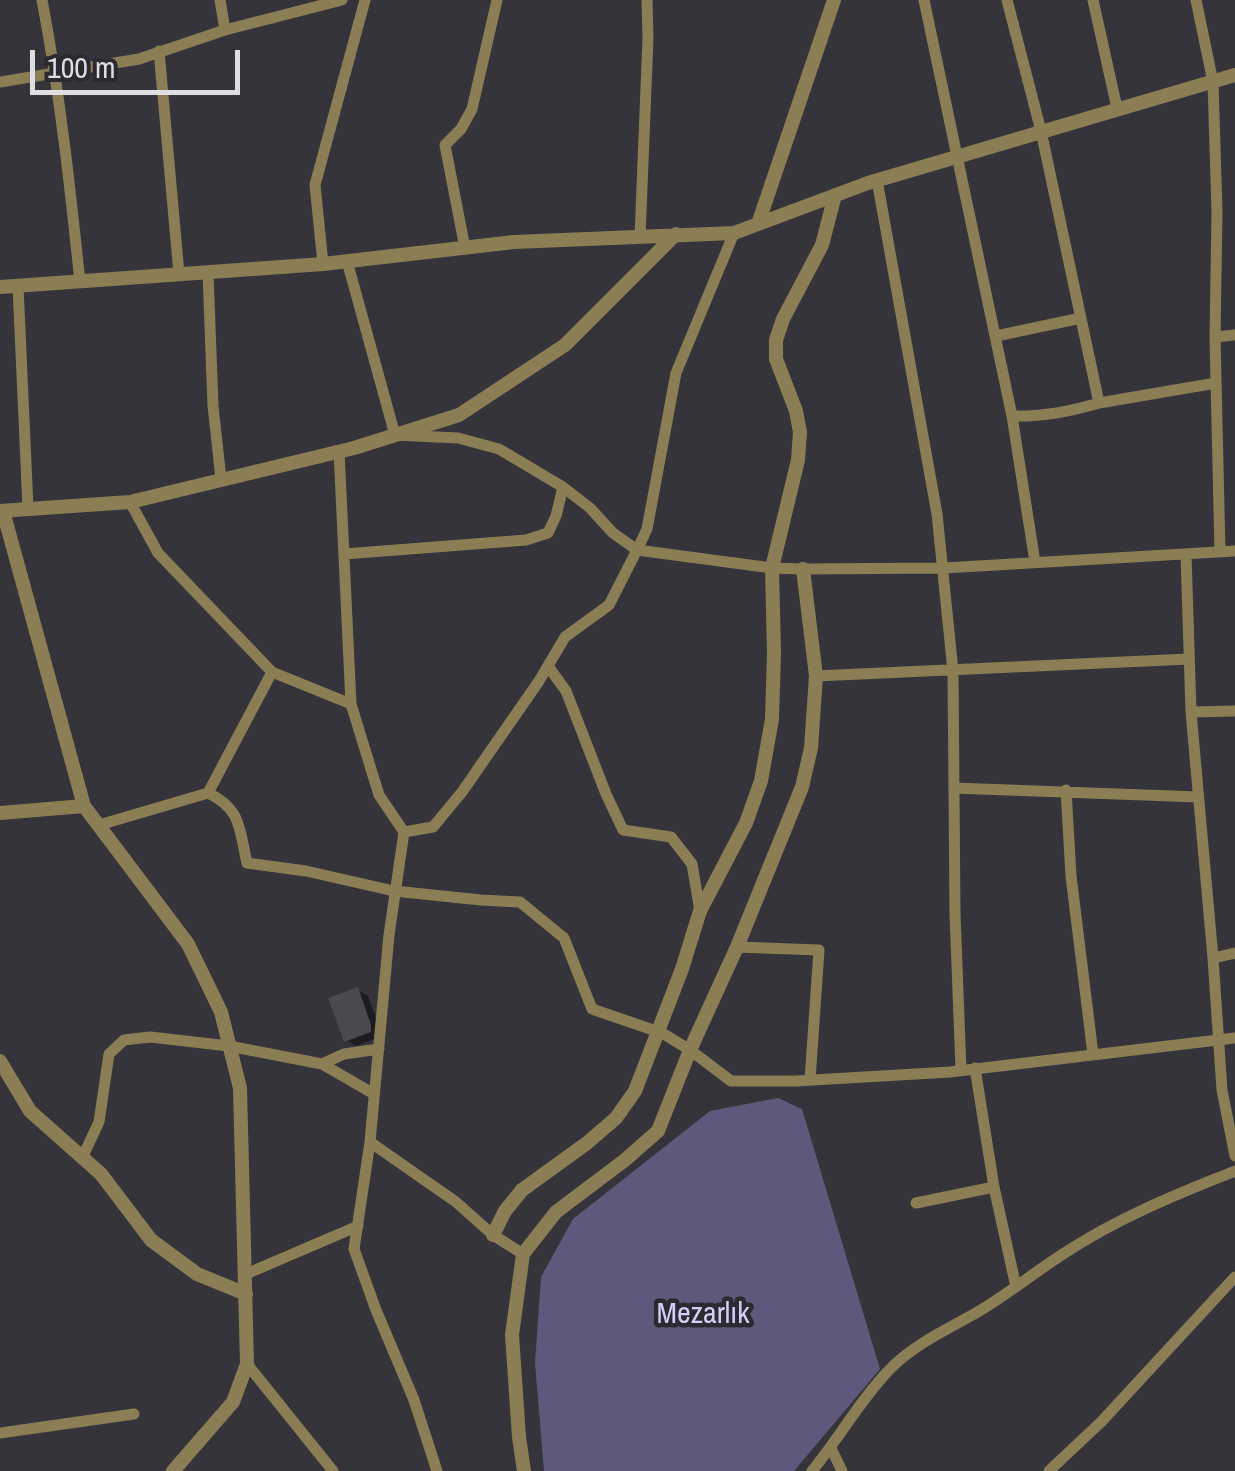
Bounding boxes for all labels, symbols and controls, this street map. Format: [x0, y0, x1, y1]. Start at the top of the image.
scale bar [35, 30, 245, 92]
text: 100 m [47, 47, 115, 87]
park label: Mezarlık [657, 1297, 749, 1333]

